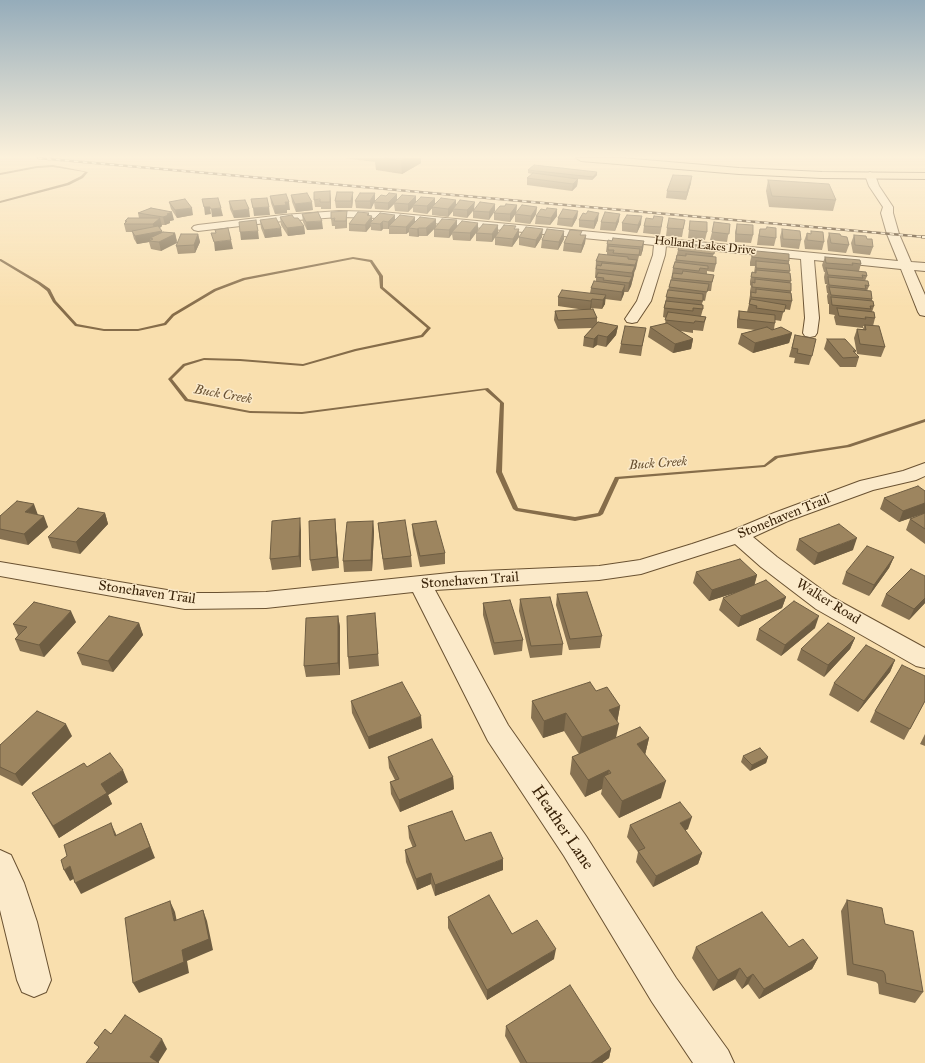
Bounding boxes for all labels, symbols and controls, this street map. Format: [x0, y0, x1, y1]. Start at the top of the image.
street label: Holland Lakes Drive [653, 234, 757, 258]
water label: Buck Creek [193, 382, 253, 408]
water label: Buck Creek [628, 454, 688, 474]
street label: Stonehaven Trail [735, 491, 833, 543]
street label: Stonehaven Trail [420, 569, 520, 593]
street label: Walker Road [793, 576, 863, 628]
street label: Stonehaven Trail [97, 578, 197, 608]
street label: Heather Lane [526, 782, 598, 874]

